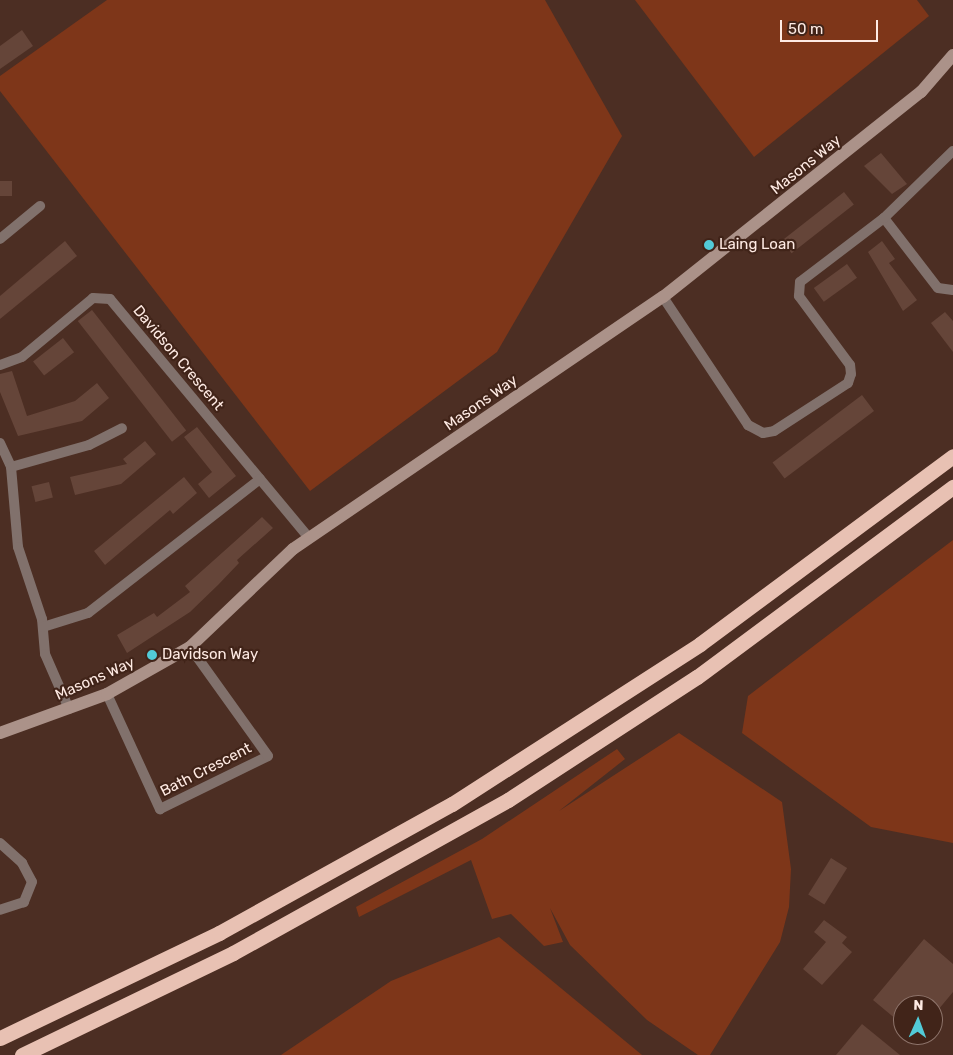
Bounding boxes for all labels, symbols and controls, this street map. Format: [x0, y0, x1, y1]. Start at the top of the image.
scale bar [783, 10, 880, 42]
text: 50 m [788, 20, 823, 38]
street label: Masons Way [767, 131, 845, 199]
place label: Laing Loan [719, 236, 795, 254]
marker: Laing Loan [703, 239, 715, 251]
street label: Davidson Crescent [129, 302, 227, 414]
street label: Masons Way [441, 371, 521, 435]
place label: Davidson Way [162, 646, 258, 664]
marker: Davidson Way [146, 649, 158, 661]
street label: Masons Way [53, 654, 137, 704]
street label: Bath Crescent [157, 739, 255, 801]
north arrow [893, 995, 943, 1045]
text: N [913, 997, 924, 1014]

